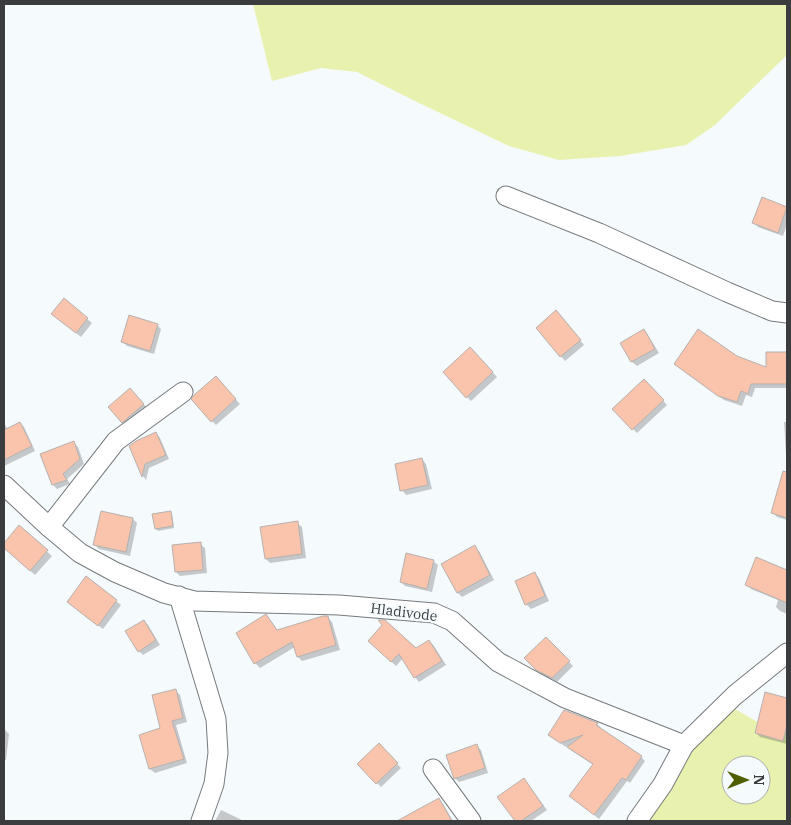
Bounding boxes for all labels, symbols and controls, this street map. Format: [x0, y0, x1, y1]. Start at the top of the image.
street label: Hladivode [370, 599, 438, 625]
north arrow [721, 755, 771, 805]
text: N [750, 774, 768, 786]

